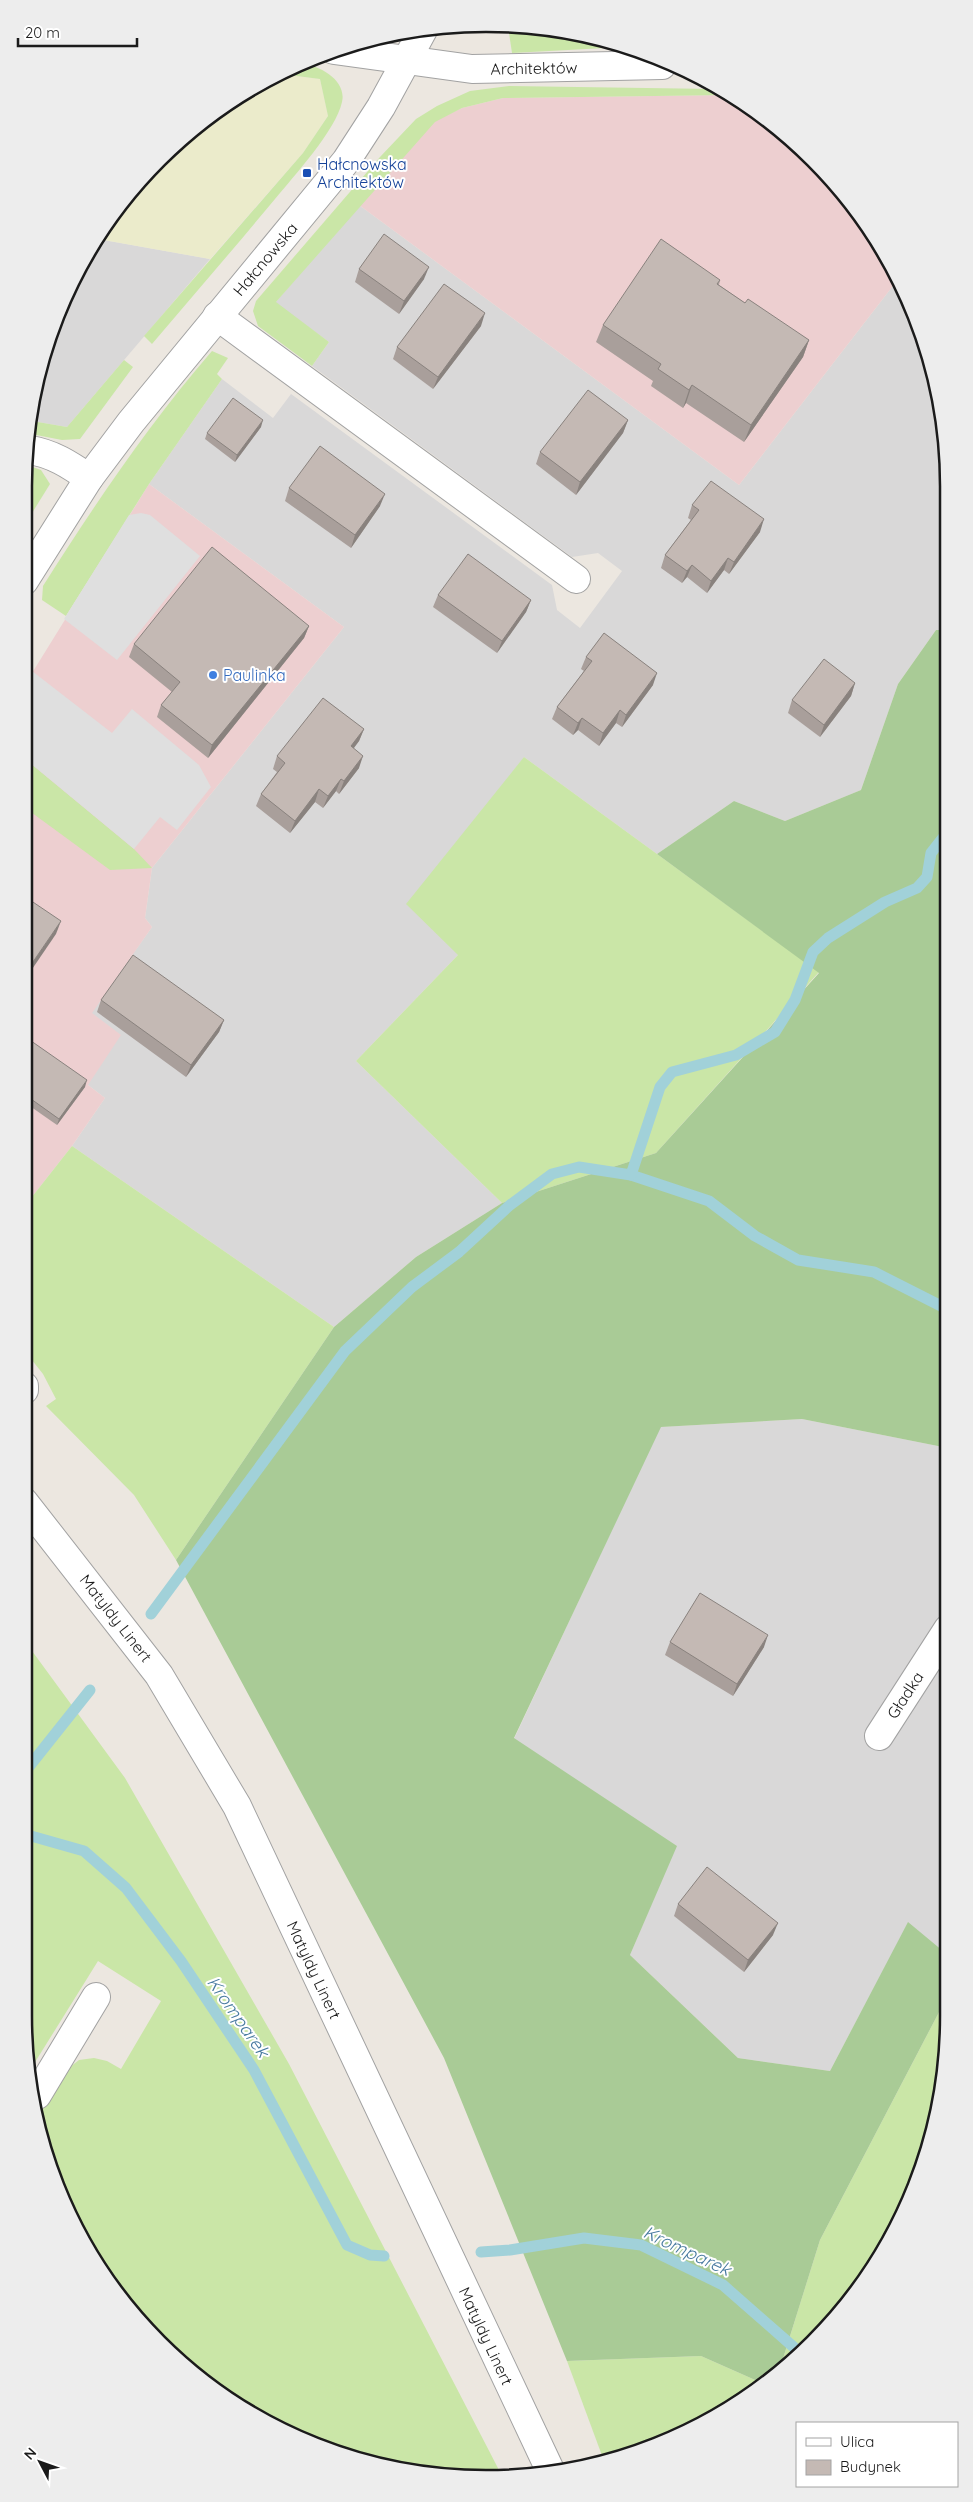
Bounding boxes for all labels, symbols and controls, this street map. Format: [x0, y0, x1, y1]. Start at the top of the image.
scale bar [18, 15, 136, 47]
text: 20 m [25, 23, 60, 42]
street label: Architektów [490, 57, 578, 79]
place label: Hałcnowska Architektów [317, 154, 407, 192]
marker: Hałcnowska Architektów [301, 167, 313, 179]
street label: Hałcnowska [228, 218, 302, 300]
place label: Paulinka [223, 665, 286, 685]
marker: Paulinka [207, 669, 219, 681]
street label: Matyldy Linert [76, 1570, 156, 1666]
street label: Gładka [882, 1668, 928, 1722]
street label: Matyldy Linert [283, 1918, 345, 2022]
water label: Kromparek [202, 1972, 276, 2063]
water label: Kromparek [640, 2220, 736, 2281]
street label: Matyldy Linert [455, 2284, 517, 2388]
legend [796, 2422, 958, 2487]
text: Ulica [840, 2432, 874, 2451]
north arrow [15, 2437, 65, 2487]
text: N [20, 2444, 40, 2463]
text: Budynek [840, 2457, 901, 2476]

